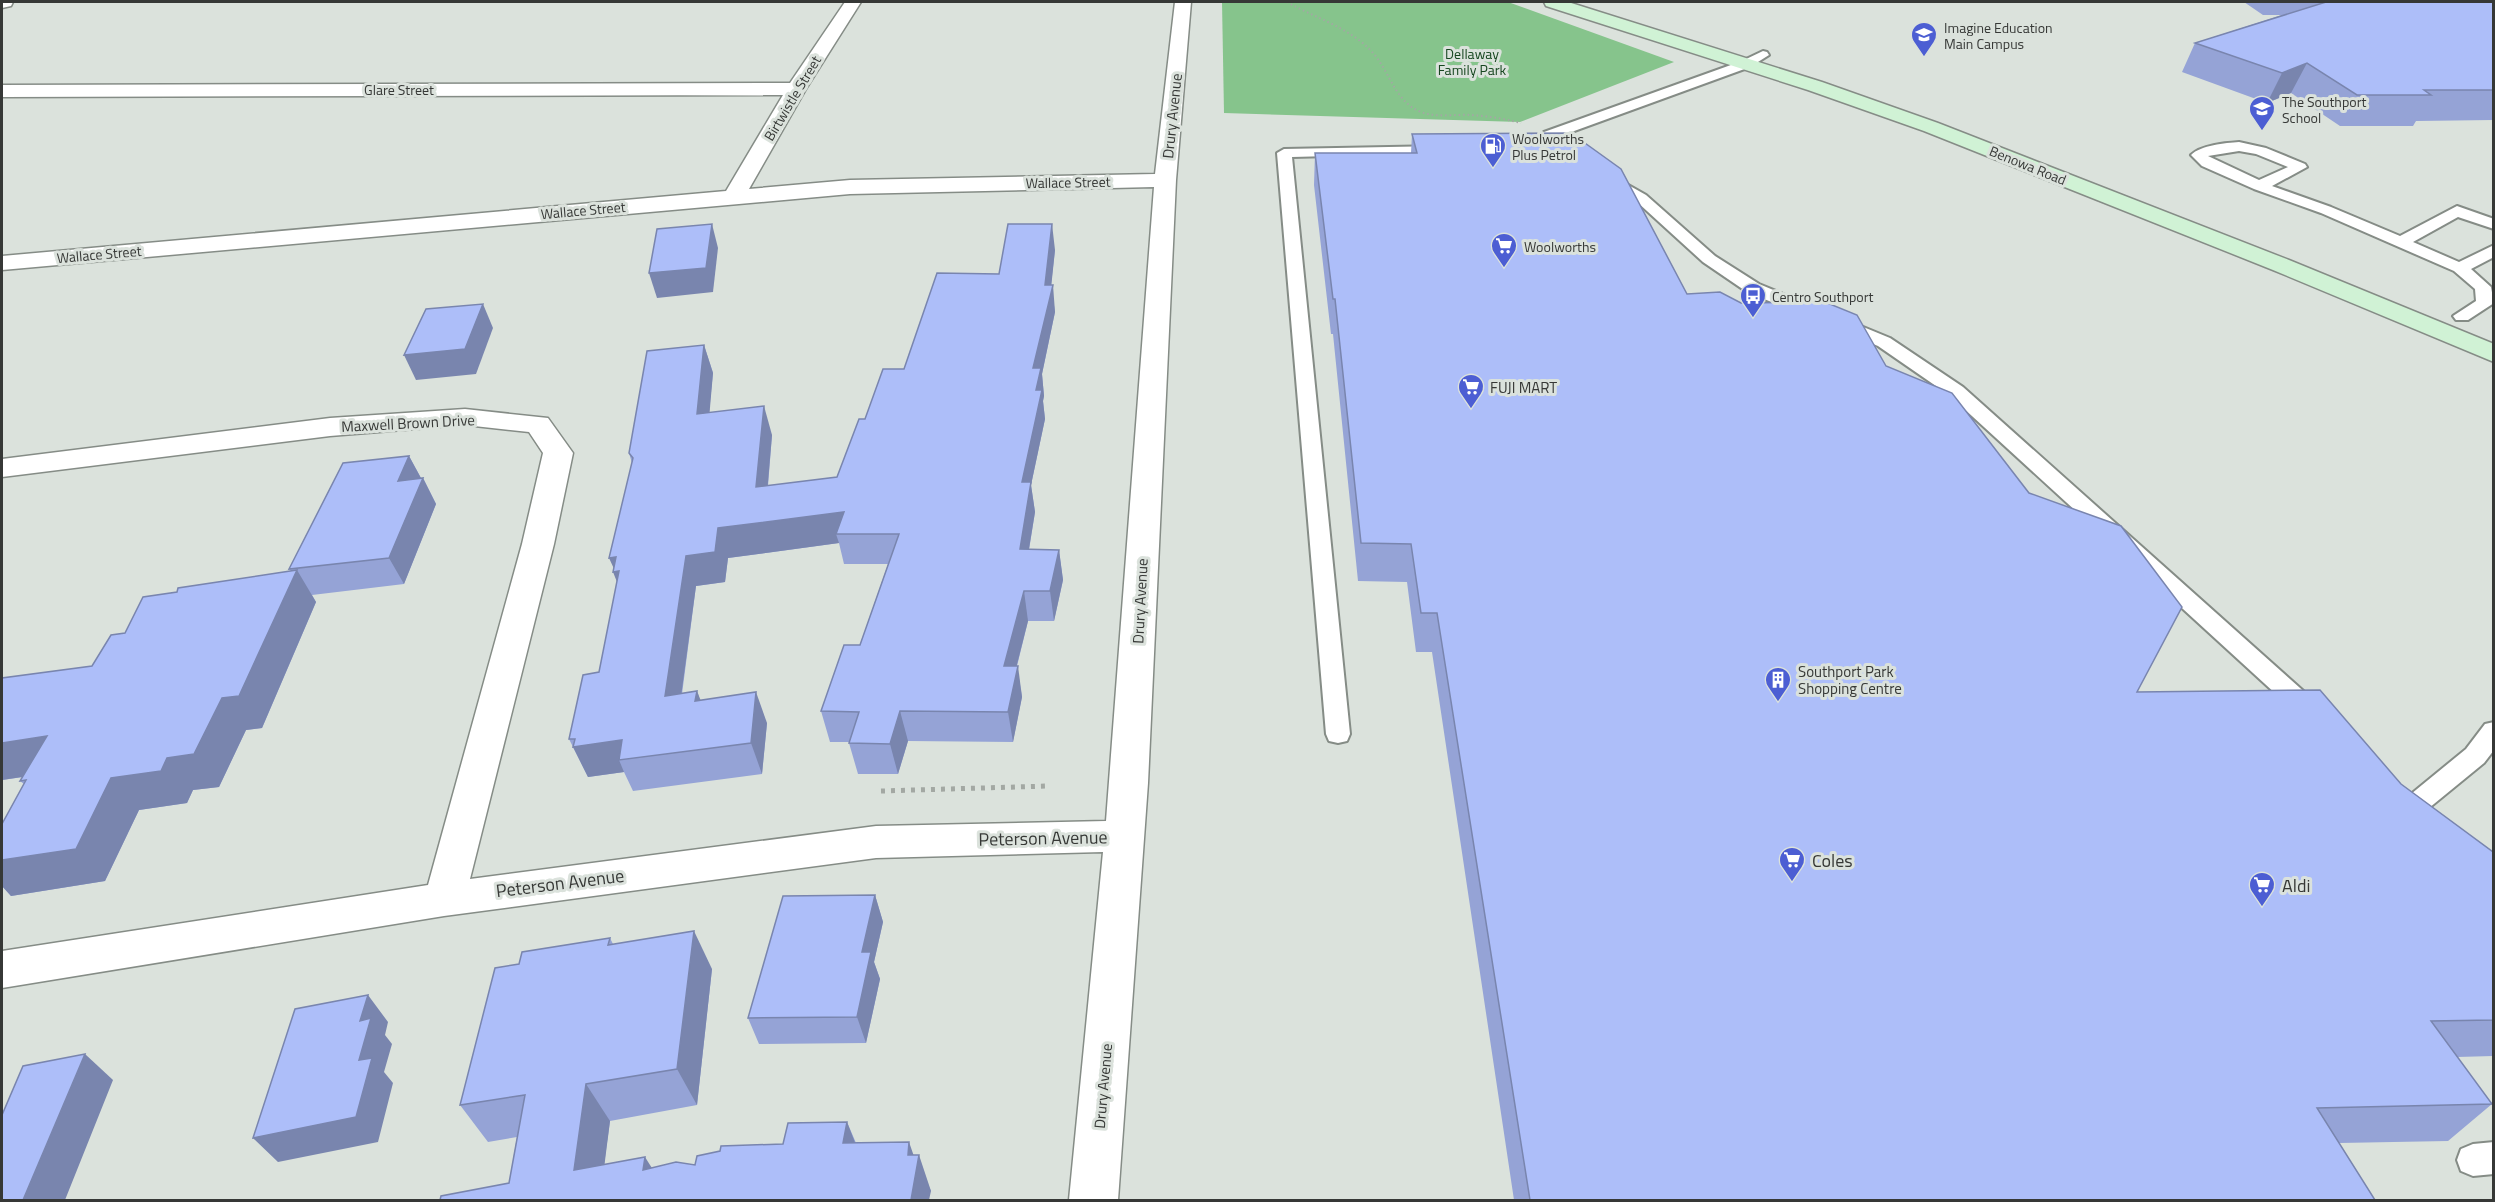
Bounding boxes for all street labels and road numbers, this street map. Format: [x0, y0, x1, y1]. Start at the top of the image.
street label: Birtwistle Street [758, 51, 826, 145]
street label: Drury Avenue [1156, 72, 1188, 160]
street label: Glare Street [364, 79, 434, 100]
street label: Benowa Road [1986, 140, 2070, 190]
street label: Wallace Street [1025, 171, 1111, 193]
street label: Wallace Street [540, 196, 626, 224]
street label: Wallace Street [56, 240, 142, 268]
street label: Maxwell Brown Drive [341, 408, 475, 438]
street label: Drury Avenue [1126, 558, 1154, 644]
street label: Peterson Avenue [978, 823, 1108, 853]
street label: Peterson Avenue [494, 862, 626, 904]
street label: Drury Avenue [1088, 1042, 1118, 1130]

